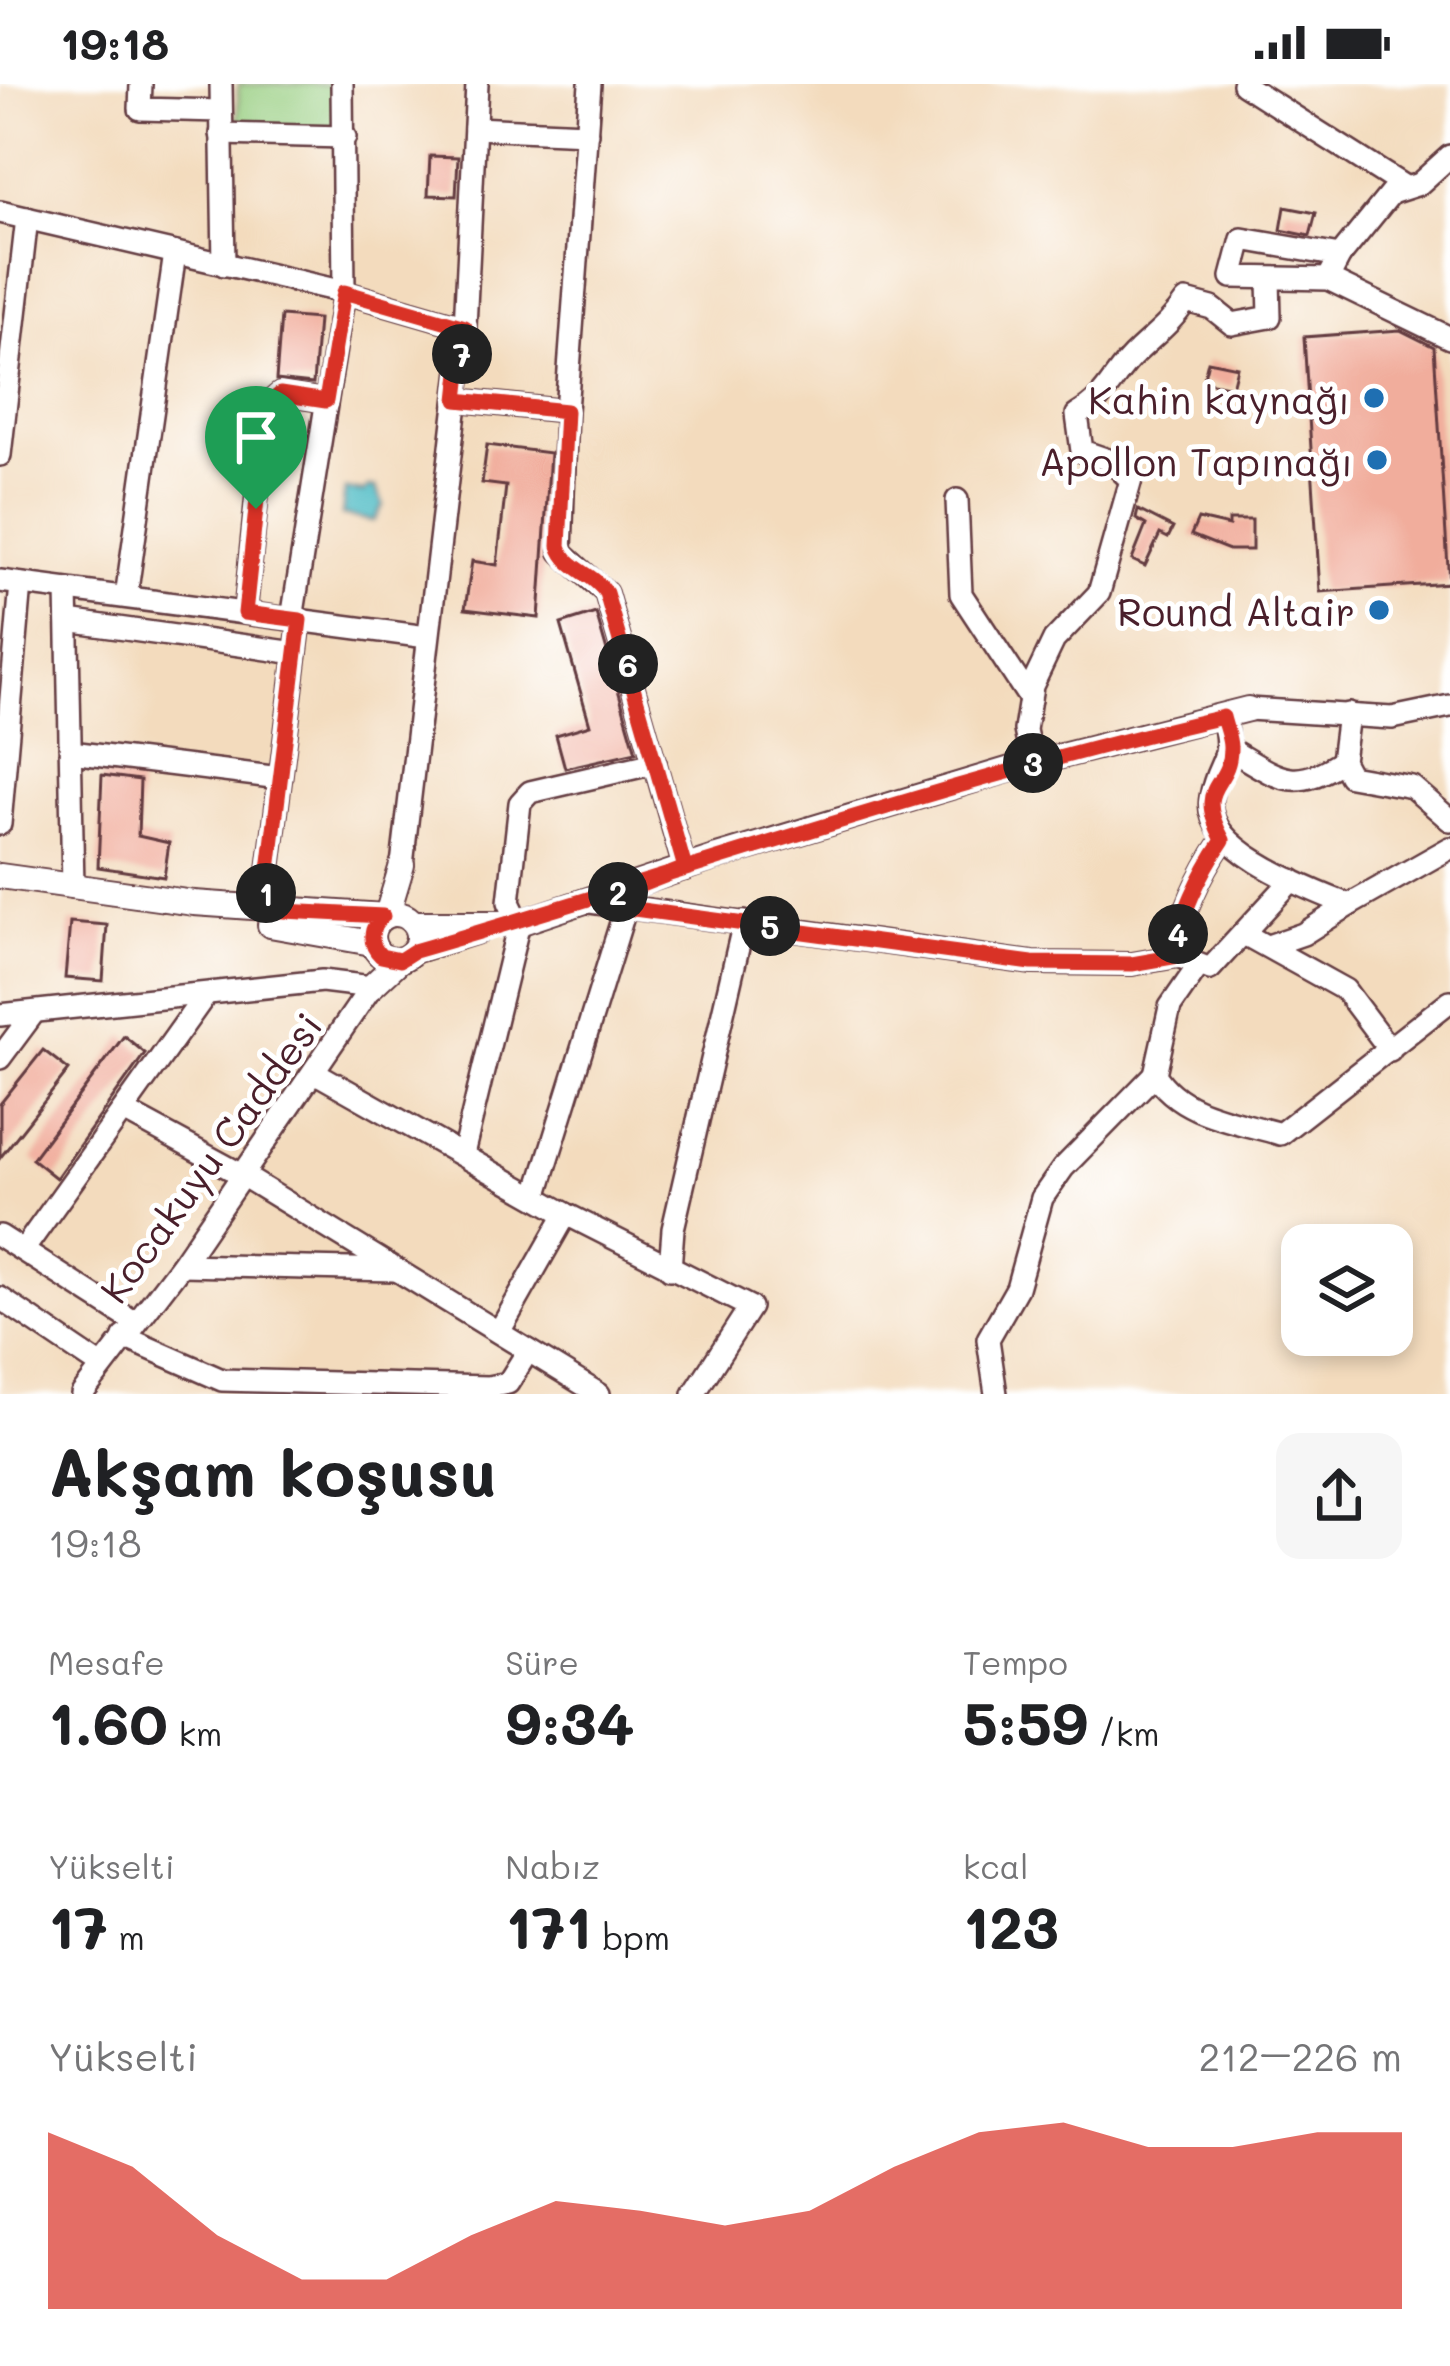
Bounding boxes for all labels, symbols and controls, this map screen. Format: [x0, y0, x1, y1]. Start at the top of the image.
text: 19:18 [60, 13, 169, 71]
pin: 7 [432, 324, 492, 384]
text: 7 [453, 332, 471, 375]
place label: Kahin kaynağı [1088, 373, 1350, 425]
marker: Kahin kaynağı [1361, 385, 1387, 411]
pin [205, 386, 307, 509]
icon: arrive [223, 404, 289, 470]
place label: Apollon Tapınağı [1039, 435, 1353, 487]
marker: Apollon Tapınağı [1364, 447, 1390, 473]
place label: Round Altair [1117, 585, 1355, 636]
marker: Round Altair [1366, 597, 1392, 623]
pin: 6 [598, 634, 658, 694]
text: 6 [618, 642, 638, 685]
pin: 3 [1003, 733, 1063, 793]
text: 3 [1023, 741, 1043, 784]
pin: 2 [588, 862, 648, 922]
pin: 1 [236, 863, 296, 923]
text: 2 [609, 870, 627, 913]
text: 1 [259, 871, 273, 914]
pin: 5 [740, 896, 800, 956]
text: 5 [760, 904, 780, 947]
pin: 4 [1148, 904, 1208, 964]
text: 4 [1168, 912, 1188, 955]
street label: Kocakuyu Caddesi [87, 1002, 333, 1312]
map controls [1281, 1224, 1413, 1356]
button: layers [1281, 1224, 1413, 1356]
text: Akşam koşusu [48, 1428, 497, 1514]
button: share [1276, 1433, 1402, 1559]
text: 19:18 [48, 1516, 142, 1567]
text: Mesafe [48, 1640, 165, 1683]
text: Süre [505, 1640, 579, 1683]
text: Tempo [963, 1640, 1068, 1683]
text: 1.60 [48, 1683, 168, 1761]
text: 9:34 [505, 1683, 634, 1761]
text: 5:59 [963, 1683, 1088, 1761]
text: km [168, 1711, 222, 1754]
text: /km [1088, 1711, 1160, 1754]
text: Yükselti [48, 1844, 175, 1887]
text: Nabız [505, 1844, 600, 1887]
text: kcal [963, 1844, 1028, 1887]
text: 17 [48, 1887, 108, 1965]
text: 171 [505, 1887, 592, 1965]
text: 123 [963, 1887, 1059, 1965]
text: m [108, 1915, 145, 1958]
text: bpm [592, 1915, 670, 1958]
text: Yükselti [48, 2030, 198, 2081]
text: 212–226 m [1199, 2030, 1402, 2081]

